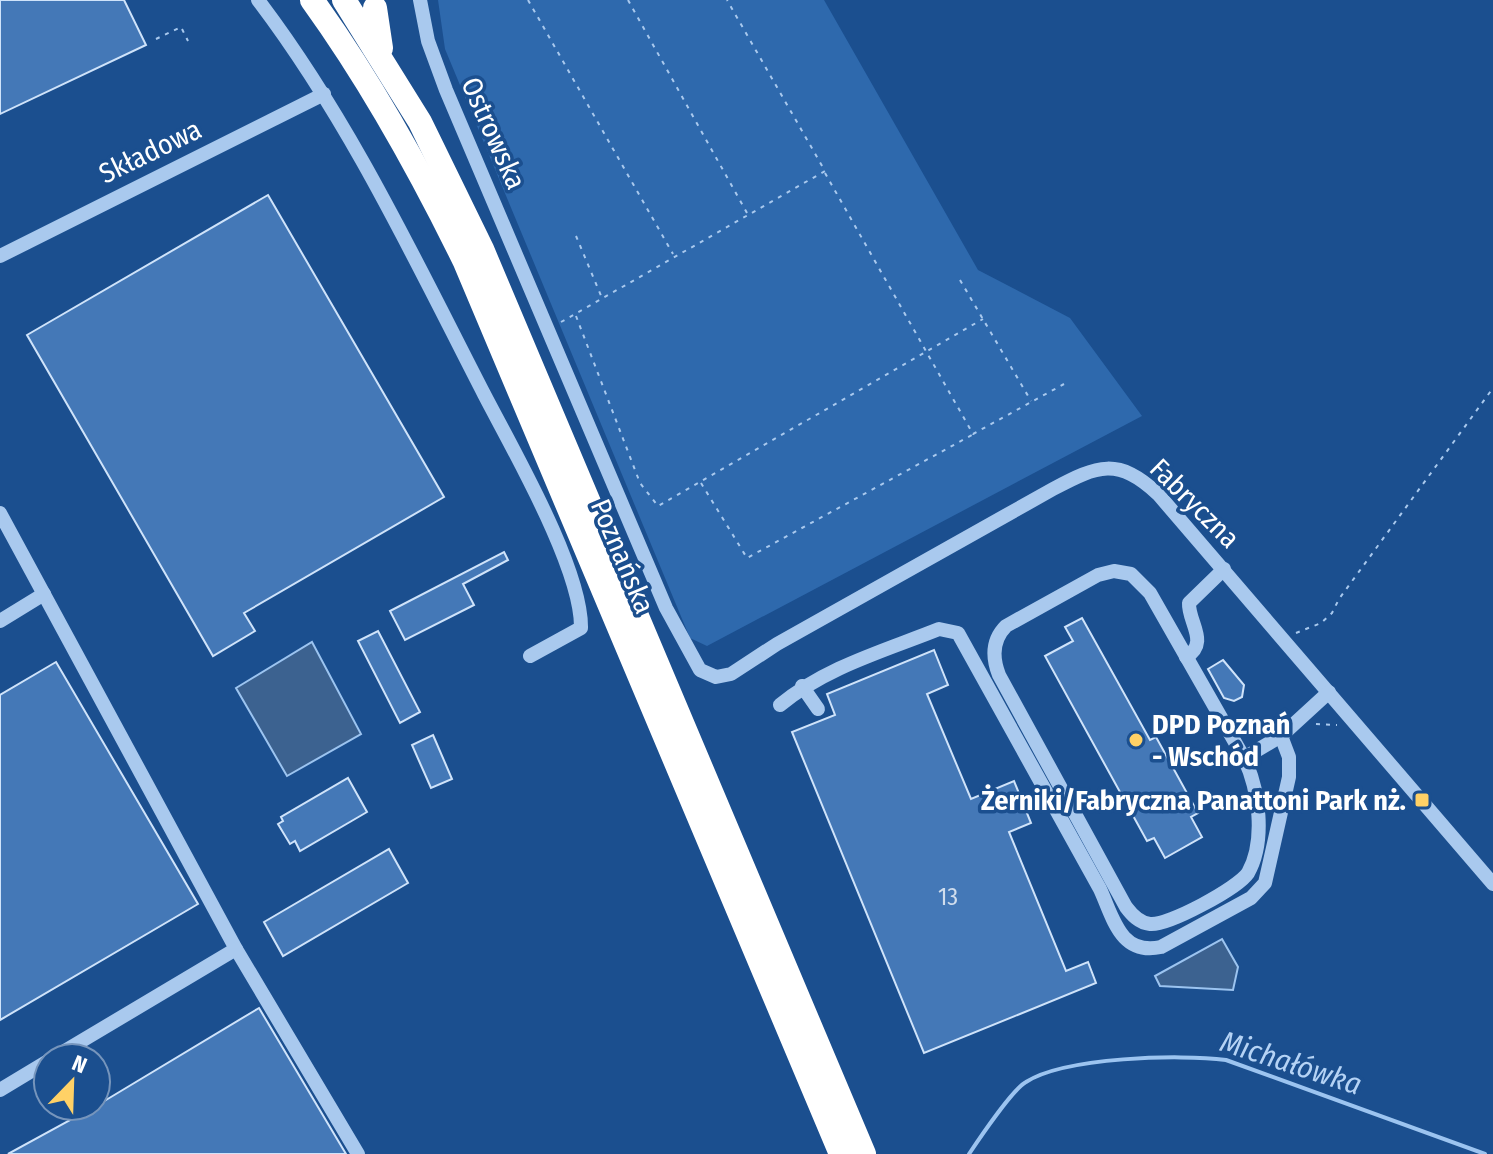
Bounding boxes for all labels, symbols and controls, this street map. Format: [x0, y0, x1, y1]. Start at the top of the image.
street label: Ostrowska [454, 72, 533, 194]
street label: Składowa [94, 113, 207, 190]
street label: Fabryczna [1143, 452, 1246, 555]
street label: Poznańska [584, 494, 661, 618]
place label: DPD Poznań - Wschód [1152, 708, 1290, 773]
marker: DPD Poznań - Wschód [1127, 731, 1145, 749]
place label: Żerniki/Fabryczna Panattoni Park nż. [981, 784, 1406, 817]
marker: Żerniki/Fabryczna Panattoni Park nż. [1413, 791, 1431, 809]
house number: 13 [938, 883, 958, 911]
water label: Michałówka [1216, 1023, 1366, 1103]
north arrow [32, 1042, 112, 1122]
text: N [68, 1049, 91, 1079]

